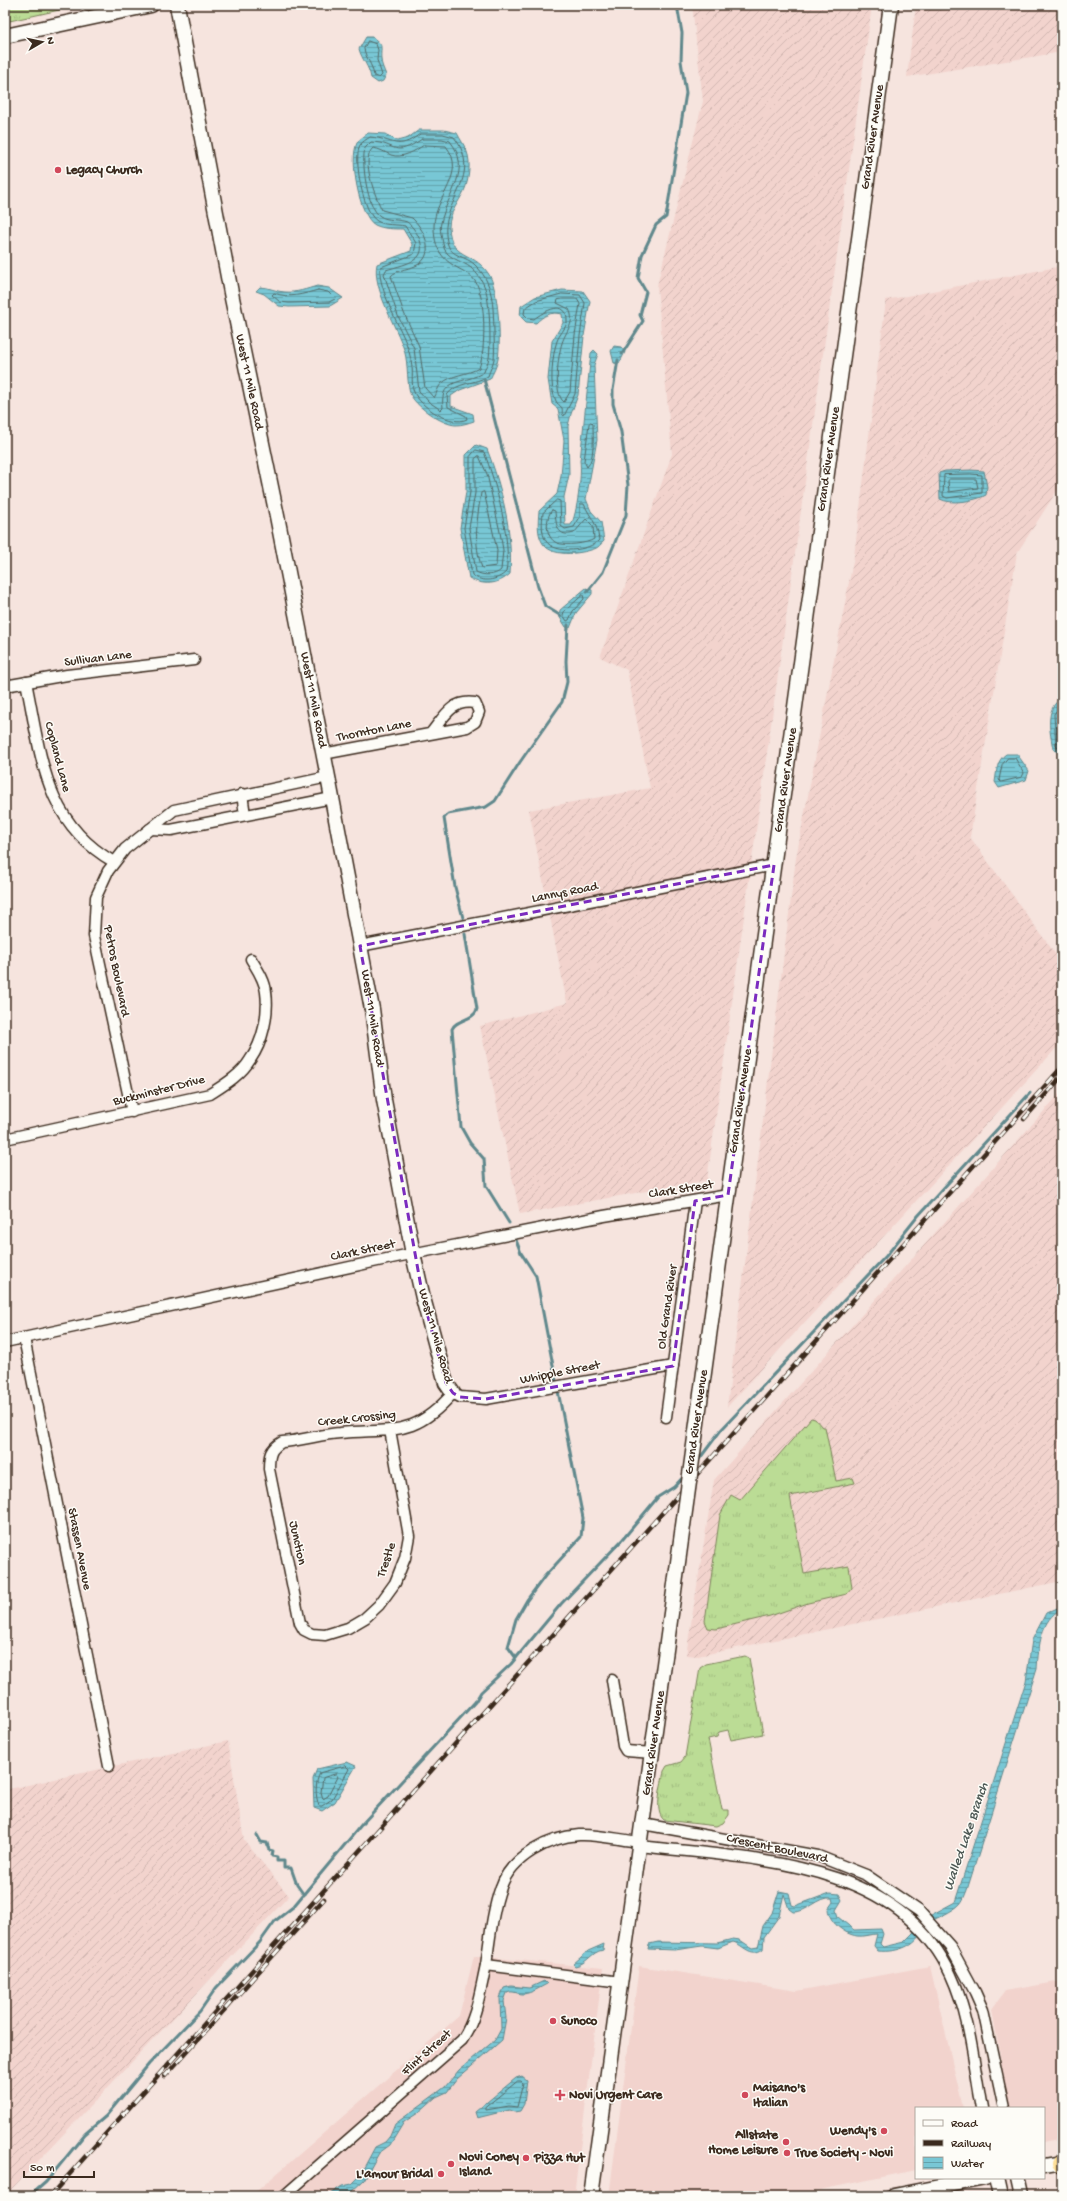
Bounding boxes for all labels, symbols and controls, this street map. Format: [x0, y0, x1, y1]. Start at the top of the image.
north arrow [22, 22, 62, 62]
text: N [43, 36, 56, 45]
street label: Grand River Avenue [858, 83, 888, 190]
place label: Legacy Church [66, 163, 142, 178]
marker: Legacy Church [53, 165, 63, 175]
street label: West 11 Mile Road [232, 333, 267, 433]
street label: Grand River Avenue [814, 405, 844, 512]
street label: Sullivan Lane [63, 647, 133, 671]
street label: West 11 Mile Road [296, 651, 330, 751]
street label: Thornton Lane [334, 716, 413, 746]
street label: Copland Lane [40, 720, 74, 794]
street label: Grand River Avenue [771, 726, 801, 833]
street label: Lannys Road [531, 879, 601, 907]
street label: Petros Boulevard [100, 923, 132, 1019]
street label: West 11 Mile Road [357, 969, 387, 1069]
street label: Grand River Avenue [726, 1047, 756, 1154]
street label: Buckminster Drive [111, 1072, 207, 1110]
street label: Clark Street [648, 1177, 716, 1203]
street label: Clark Street [330, 1237, 398, 1265]
street label: Old Grand River [655, 1263, 682, 1350]
street label: West 11 Mile Road [414, 1287, 456, 1386]
street label: Whipple Street [519, 1358, 603, 1388]
street label: Grand River Avenue [682, 1368, 712, 1475]
street label: Creek Crossing [317, 1407, 397, 1431]
street label: Stassen Avenue [64, 1507, 94, 1592]
street label: Junction [285, 1520, 309, 1567]
street label: Trestle [374, 1540, 400, 1580]
street label: Grand River Avenue [639, 1689, 669, 1796]
water label: Walled Lake Branch [941, 1780, 994, 1893]
street label: Crescent Boulevard [725, 1831, 830, 1867]
place label: Sunoco [561, 2014, 597, 2029]
marker: Sunoco [548, 2016, 558, 2026]
street label: Flint Street [398, 2026, 456, 2080]
place label: Maisano's Italian [753, 2081, 806, 2111]
place label: Novi Urgent Care [569, 2088, 663, 2103]
marker: Novi Urgent Care [554, 2089, 566, 2101]
marker: Maisano's Italian [740, 2090, 750, 2100]
legend [915, 2107, 1045, 2179]
text: Road [951, 2118, 978, 2132]
place label: Wendy's [829, 2124, 877, 2139]
marker: Wendy's [879, 2126, 889, 2136]
place label: Allstate Home Leisure [708, 2128, 779, 2158]
marker: Allstate Home Leisure [781, 2137, 791, 2147]
text: Railway [951, 2138, 991, 2152]
place label: True Society - Novi [794, 2146, 893, 2161]
marker: True Society - Novi [782, 2148, 792, 2158]
place label: Novi Coney Island [459, 2150, 520, 2180]
place label: Pizza Hut [533, 2151, 586, 2166]
scale bar [24, 2153, 94, 2179]
marker: Pizza Hut [521, 2153, 531, 2163]
text: Water [951, 2158, 985, 2172]
marker: Novi Coney Island [446, 2159, 456, 2169]
text: 50 m [30, 2162, 55, 2176]
place label: L'amour Bridal [356, 2167, 433, 2182]
marker: L'amour Bridal [436, 2169, 446, 2179]

